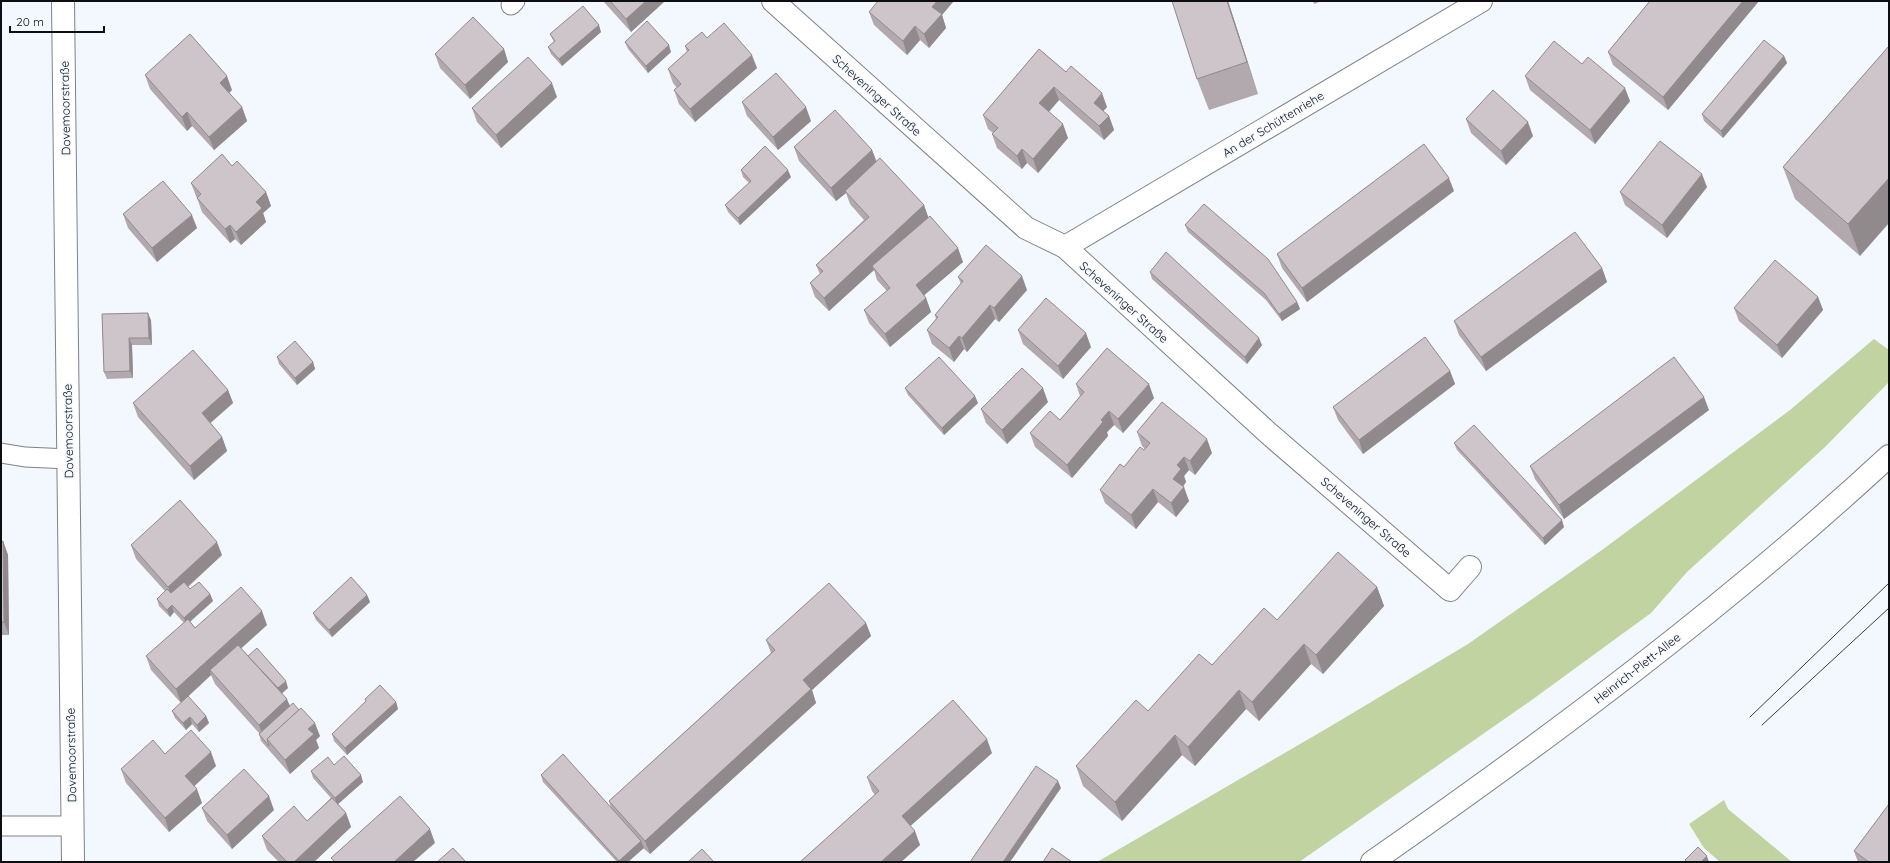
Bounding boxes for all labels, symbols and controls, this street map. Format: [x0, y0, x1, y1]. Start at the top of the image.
scale bar [10, 8, 104, 34]
text: 20 m [16, 14, 44, 29]
street label: Scheveninger Straße [829, 51, 925, 139]
street label: Dovemoorstraße [57, 60, 73, 155]
street label: An der Schüttenriehe [1219, 88, 1327, 160]
street label: Scheveninger Straße [1076, 258, 1172, 346]
street label: Dovemoorstraße [60, 383, 76, 478]
street label: Scheveninger Straße [1318, 474, 1414, 560]
street label: Heinrich-Plett-Allee [1591, 629, 1684, 707]
street label: Dovemoorstraße [63, 707, 79, 802]

